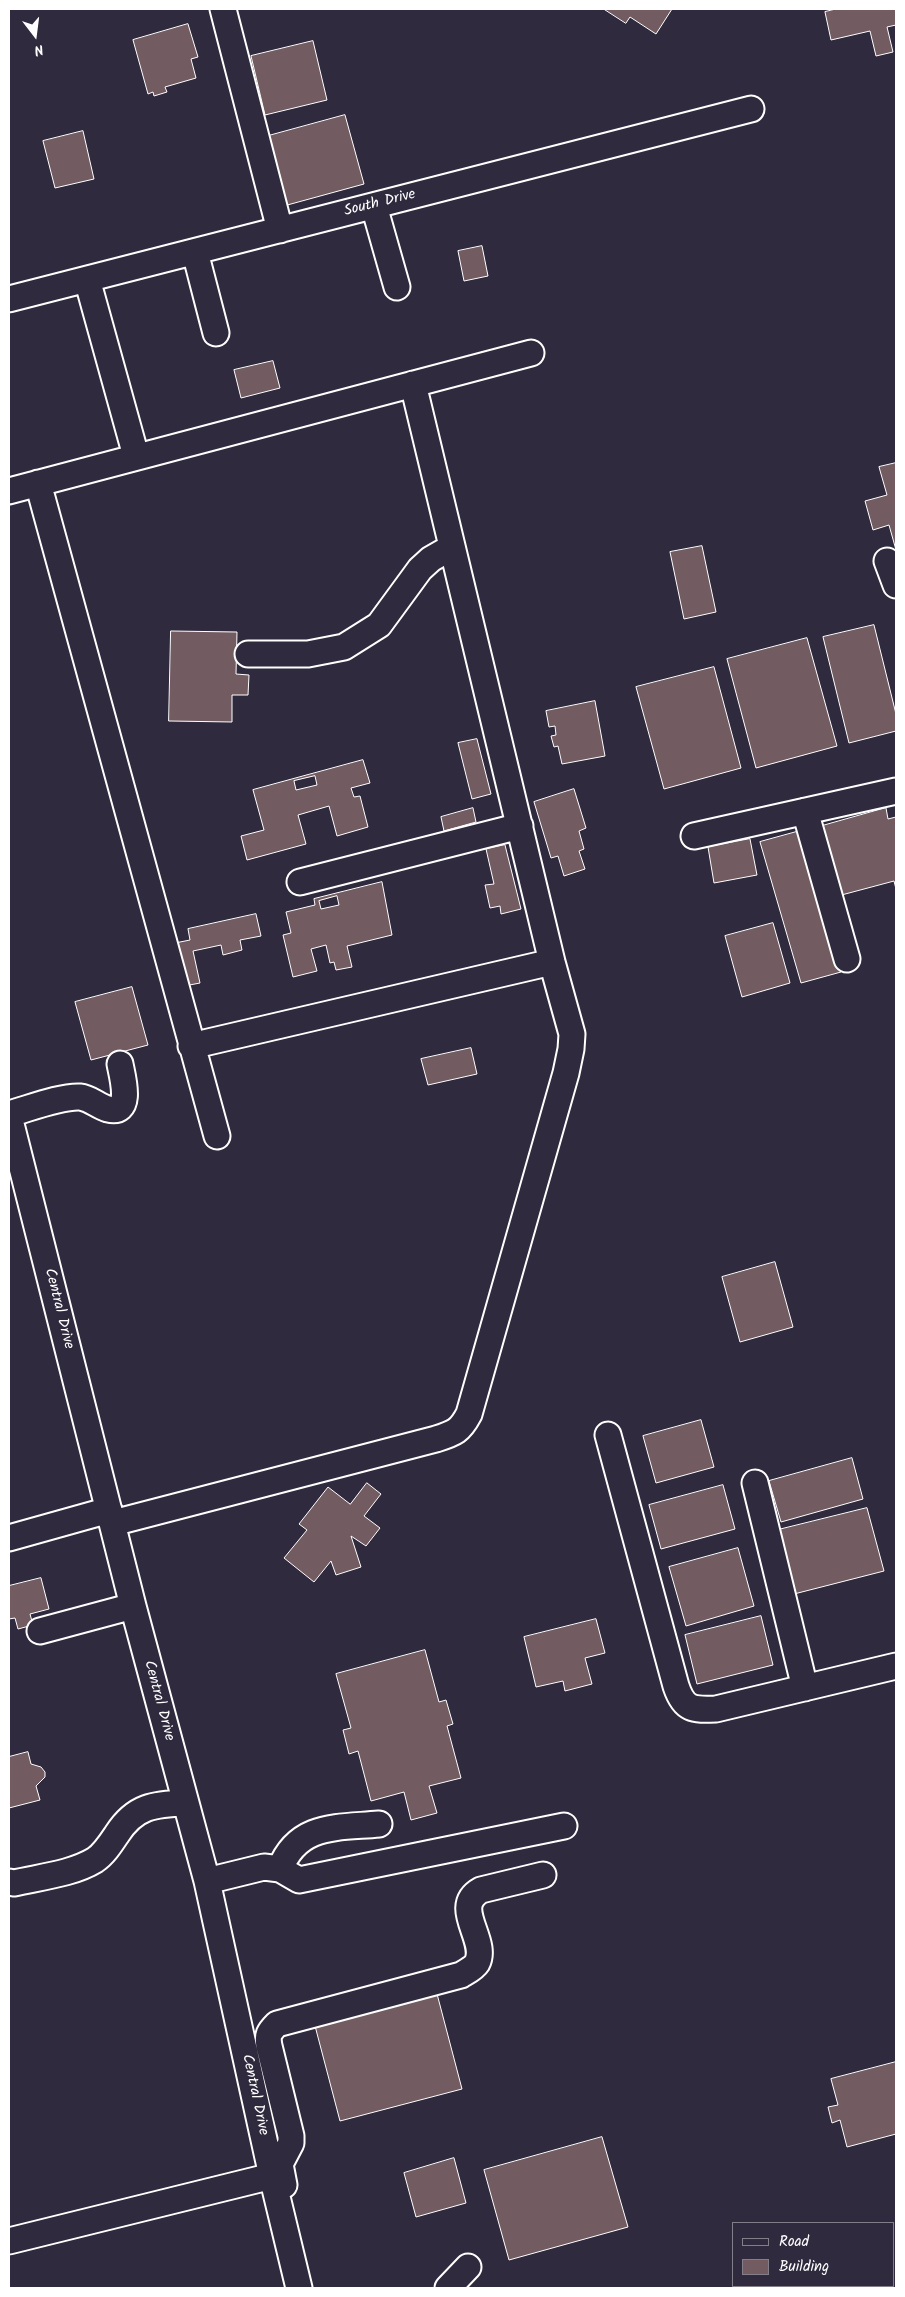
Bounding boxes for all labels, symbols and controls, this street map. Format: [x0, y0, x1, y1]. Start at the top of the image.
north arrow [10, 10, 60, 60]
text: N [32, 38, 46, 61]
street label: South Drive [342, 186, 418, 222]
street label: Central Drive [39, 1267, 77, 1351]
street label: Central Drive [139, 1659, 177, 1743]
street label: Central Drive [237, 2053, 271, 2137]
legend [732, 2222, 895, 2287]
text: Road [779, 2230, 809, 2254]
text: Building [779, 2255, 829, 2279]

